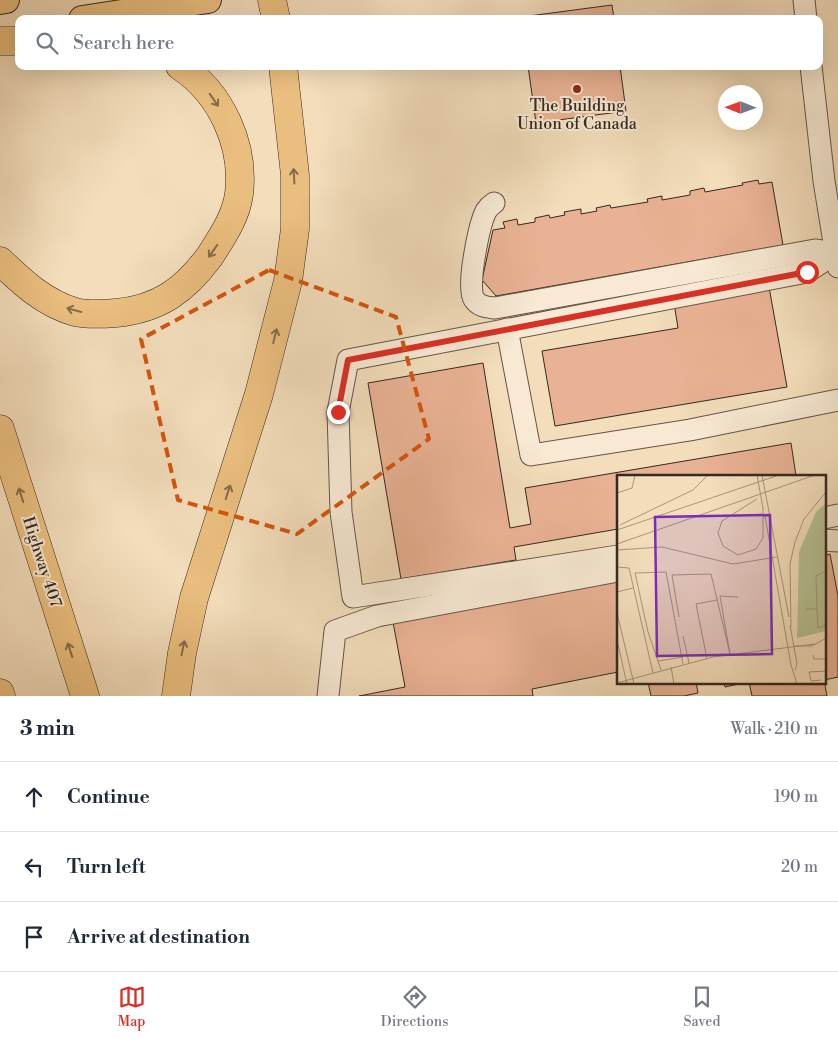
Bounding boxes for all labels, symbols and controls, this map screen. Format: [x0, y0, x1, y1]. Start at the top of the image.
search box [15, 15, 823, 70]
icon: search [33, 29, 61, 57]
text: Search here [73, 31, 174, 55]
marker: The Building Union of Canada [571, 83, 583, 95]
north arrow [718, 85, 763, 130]
one-way arrow [209, 93, 219, 107]
place label: The Building Union of Canada [517, 96, 638, 134]
one-way arrow [290, 168, 299, 184]
one-way arrow [208, 244, 218, 258]
route start [796, 261, 819, 284]
one-way arrow [67, 305, 83, 315]
one-way arrow [270, 329, 280, 345]
route end [327, 401, 350, 424]
inset map [617, 475, 826, 684]
one-way arrow [224, 484, 234, 500]
one-way arrow [15, 487, 25, 503]
street label: Highway 407 [18, 514, 66, 610]
one-way arrow [179, 640, 188, 656]
one-way arrow [65, 642, 74, 658]
text: 3 min [20, 716, 75, 742]
text: Walk · 210 m [730, 719, 818, 739]
icon: ahead [20, 783, 48, 811]
text: Continue [67, 785, 150, 809]
text: 190 m [774, 787, 818, 807]
icon: left [20, 853, 48, 881]
text: Turn left [67, 855, 146, 879]
text: 20 m [781, 857, 818, 877]
icon: arrive [20, 923, 48, 951]
text: Arrive at destination [67, 925, 250, 949]
tab: Map [118, 983, 146, 1031]
tab: Directions [381, 983, 448, 1031]
tab: Saved [684, 983, 720, 1031]

